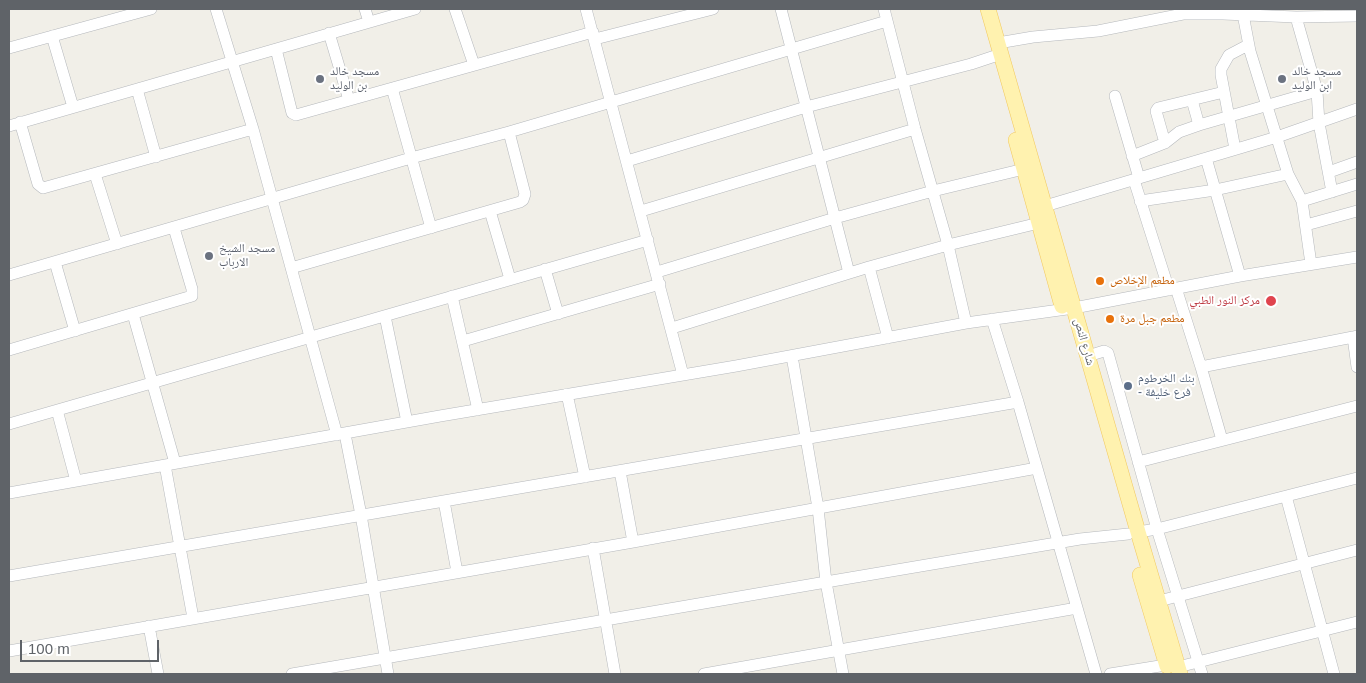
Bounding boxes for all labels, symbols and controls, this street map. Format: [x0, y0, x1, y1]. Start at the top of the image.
place label: مسجد خالد بن الوليد [330, 65, 379, 93]
place label: مسجد خالد ابن الوليد [1292, 65, 1341, 93]
marker: مسجد خالد بن الوليد [314, 73, 326, 85]
marker: مسجد خالد ابن الوليد [1276, 73, 1288, 85]
place label: مسجد الشيخ الارباب [219, 242, 275, 270]
marker: مسجد الشيخ الارباب [203, 250, 215, 262]
place label: مطعم الإخلاص [1110, 274, 1175, 288]
marker: مطعم الإخلاص [1094, 275, 1106, 287]
place label: مركز النور الطبي [1189, 294, 1260, 308]
marker: مركز النور الطبي [1264, 294, 1278, 308]
place label: مطعم جبل مرة [1120, 312, 1184, 326]
marker: مطعم جبل مرة [1104, 313, 1116, 325]
street label: شارع النص [1070, 317, 1098, 367]
place label: بنك الخرطوم - فرع خليفة [1138, 372, 1195, 400]
marker: بنك الخرطوم - فرع خليفة [1122, 380, 1134, 392]
scale bar [22, 630, 161, 662]
text: 100 m [28, 640, 70, 657]

